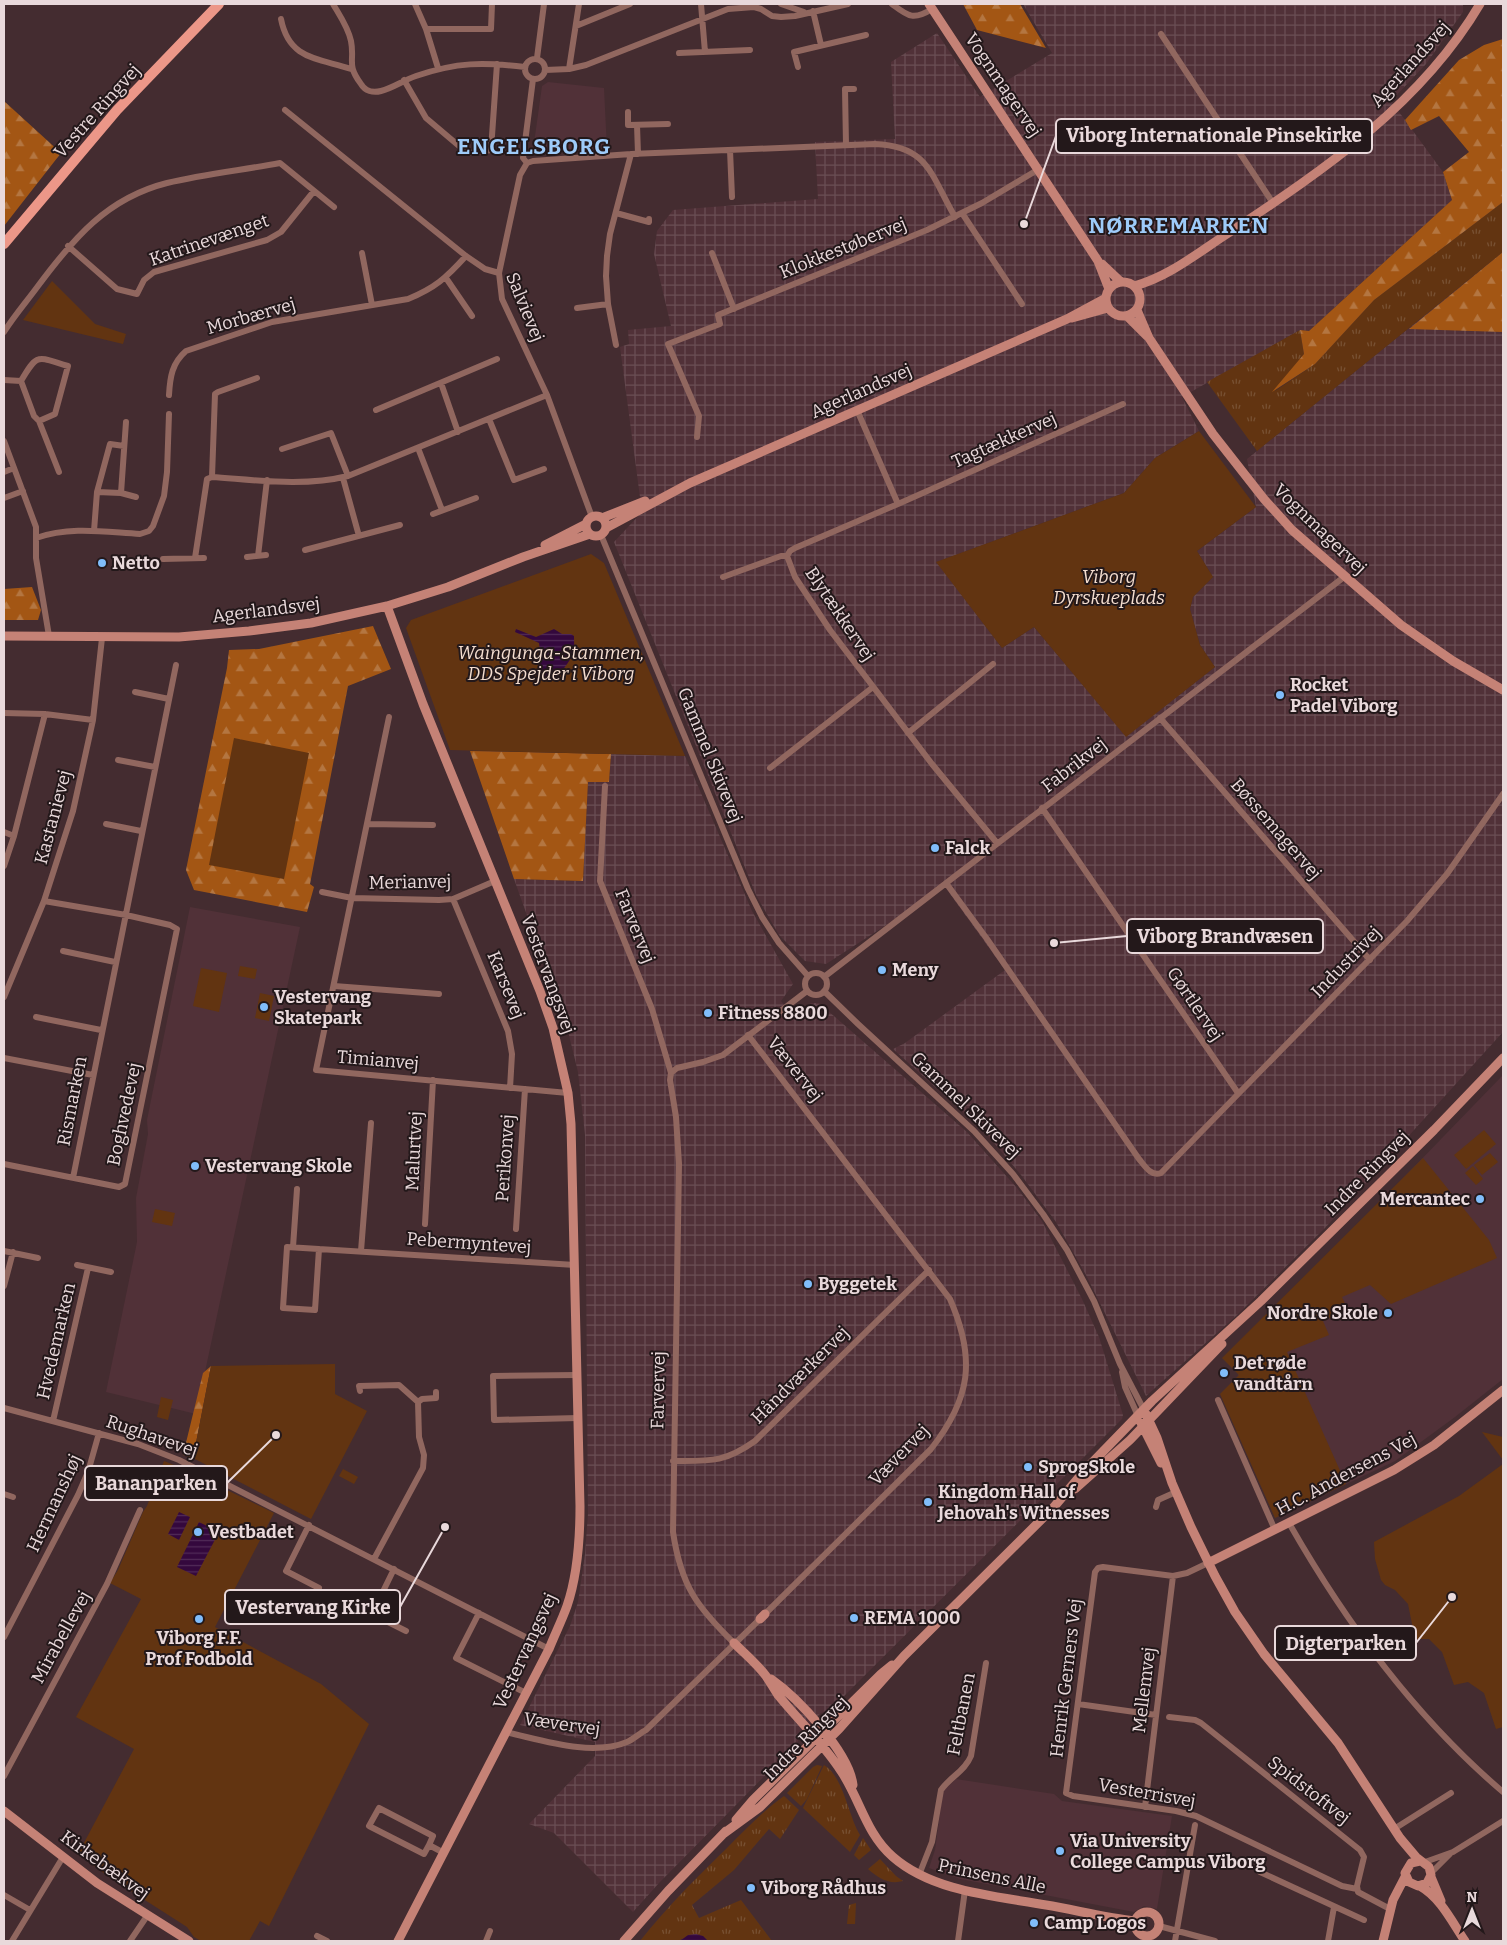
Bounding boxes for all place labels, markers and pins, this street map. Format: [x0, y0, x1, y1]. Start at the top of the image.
callout: Viborg Internationale Pinsekirke [1056, 119, 1372, 153]
place label: Netto [112, 552, 160, 574]
marker: Netto [96, 557, 108, 569]
place label: Rocket Padel Viborg [1290, 674, 1398, 717]
marker: Rocket Padel Viborg [1274, 689, 1286, 701]
place label: Falck [945, 837, 990, 859]
marker: Falck [929, 842, 941, 854]
callout: Viborg Brandvæsen [1127, 919, 1323, 953]
place label: Meny [892, 959, 939, 981]
marker: Meny [876, 964, 888, 976]
place label: Vestervang Skatepark [274, 986, 372, 1029]
marker: Vestervang Skatepark [258, 1001, 270, 1013]
place label: Fitness 8800 [718, 1002, 828, 1024]
marker: Fitness 8800 [702, 1007, 714, 1019]
place label: Vestervang Skole [205, 1155, 352, 1177]
marker: Vestervang Skole [189, 1160, 201, 1172]
place label: Mercantec [1380, 1188, 1470, 1210]
marker: Mercantec [1474, 1193, 1486, 1205]
place label: Byggetek [818, 1273, 897, 1295]
marker: Byggetek [802, 1278, 814, 1290]
place label: Nordre Skole [1267, 1302, 1378, 1324]
marker: Nordre Skole [1382, 1307, 1394, 1319]
place label: Det røde vandtårn [1233, 1352, 1313, 1395]
marker: Det røde vandtårn [1218, 1367, 1230, 1379]
place label: SprogSkole [1038, 1456, 1135, 1478]
marker: SprogSkole [1022, 1461, 1034, 1473]
callout: Bananparken [85, 1466, 227, 1500]
place label: Kingdom Hall of Jehovah's Witnesses [937, 1481, 1110, 1524]
marker: Kingdom Hall of Jehovah's Witnesses [922, 1496, 934, 1508]
place label: Vestbadet [208, 1521, 294, 1543]
marker: Vestbadet [192, 1526, 204, 1538]
callout: Vestervang Kirke [225, 1590, 400, 1624]
place label: REMA 1000 [864, 1607, 960, 1629]
marker: REMA 1000 [848, 1612, 860, 1624]
marker: Viborg F.F. Prof Fodbold [193, 1613, 205, 1625]
callout: Digterparken [1275, 1626, 1416, 1660]
place label: Viborg F.F. Prof Fodbold [145, 1627, 253, 1670]
place label: Via University College Campus Viborg [1070, 1830, 1266, 1873]
marker: Via University College Campus Viborg [1054, 1845, 1066, 1857]
place label: Viborg Rådhus [761, 1877, 886, 1899]
marker: Viborg Rådhus [745, 1882, 757, 1894]
place label: Camp Logos [1044, 1912, 1146, 1934]
marker: Camp Logos [1028, 1917, 1040, 1929]

